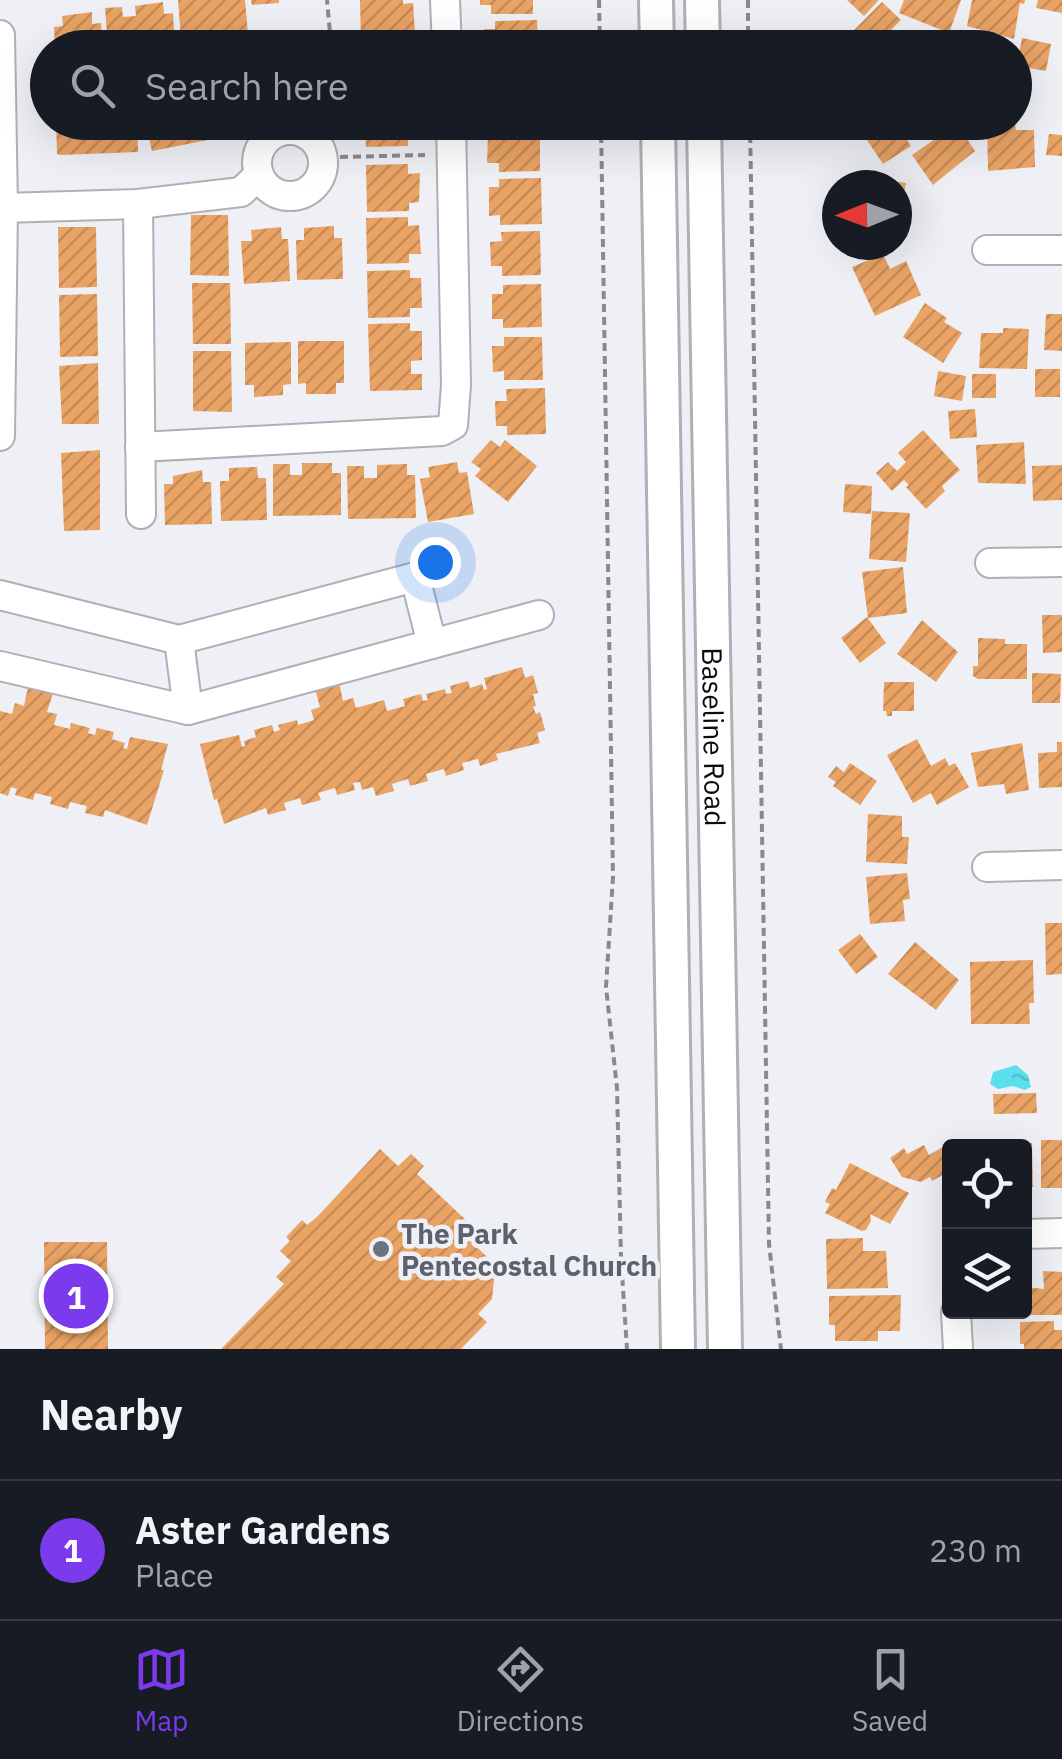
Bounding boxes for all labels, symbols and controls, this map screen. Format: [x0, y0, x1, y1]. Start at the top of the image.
search box [30, 30, 1032, 140]
icon: search [65, 58, 120, 113]
text: Search here [145, 61, 349, 110]
north arrow [822, 170, 912, 260]
your location [410, 537, 461, 588]
street label: Baseline Road [694, 647, 735, 827]
map controls [942, 1139, 1032, 1319]
button: locate [942, 1139, 1032, 1229]
place label: The Park Pentecostal Church [401, 1215, 657, 1284]
button: layers [942, 1229, 1032, 1319]
marker: The Park Pentecostal Church [370, 1238, 392, 1260]
pin: 1 [44, 1258, 108, 1334]
text: Nearby [40, 1387, 182, 1442]
text: Aster Gardens [135, 1505, 390, 1554]
text: 1 [63, 1529, 82, 1571]
text: 230 m [929, 1529, 1022, 1571]
text: Place [135, 1554, 214, 1596]
tab: Map [134, 1642, 189, 1739]
tab: Directions [457, 1642, 584, 1739]
tab: Saved [852, 1642, 928, 1739]

